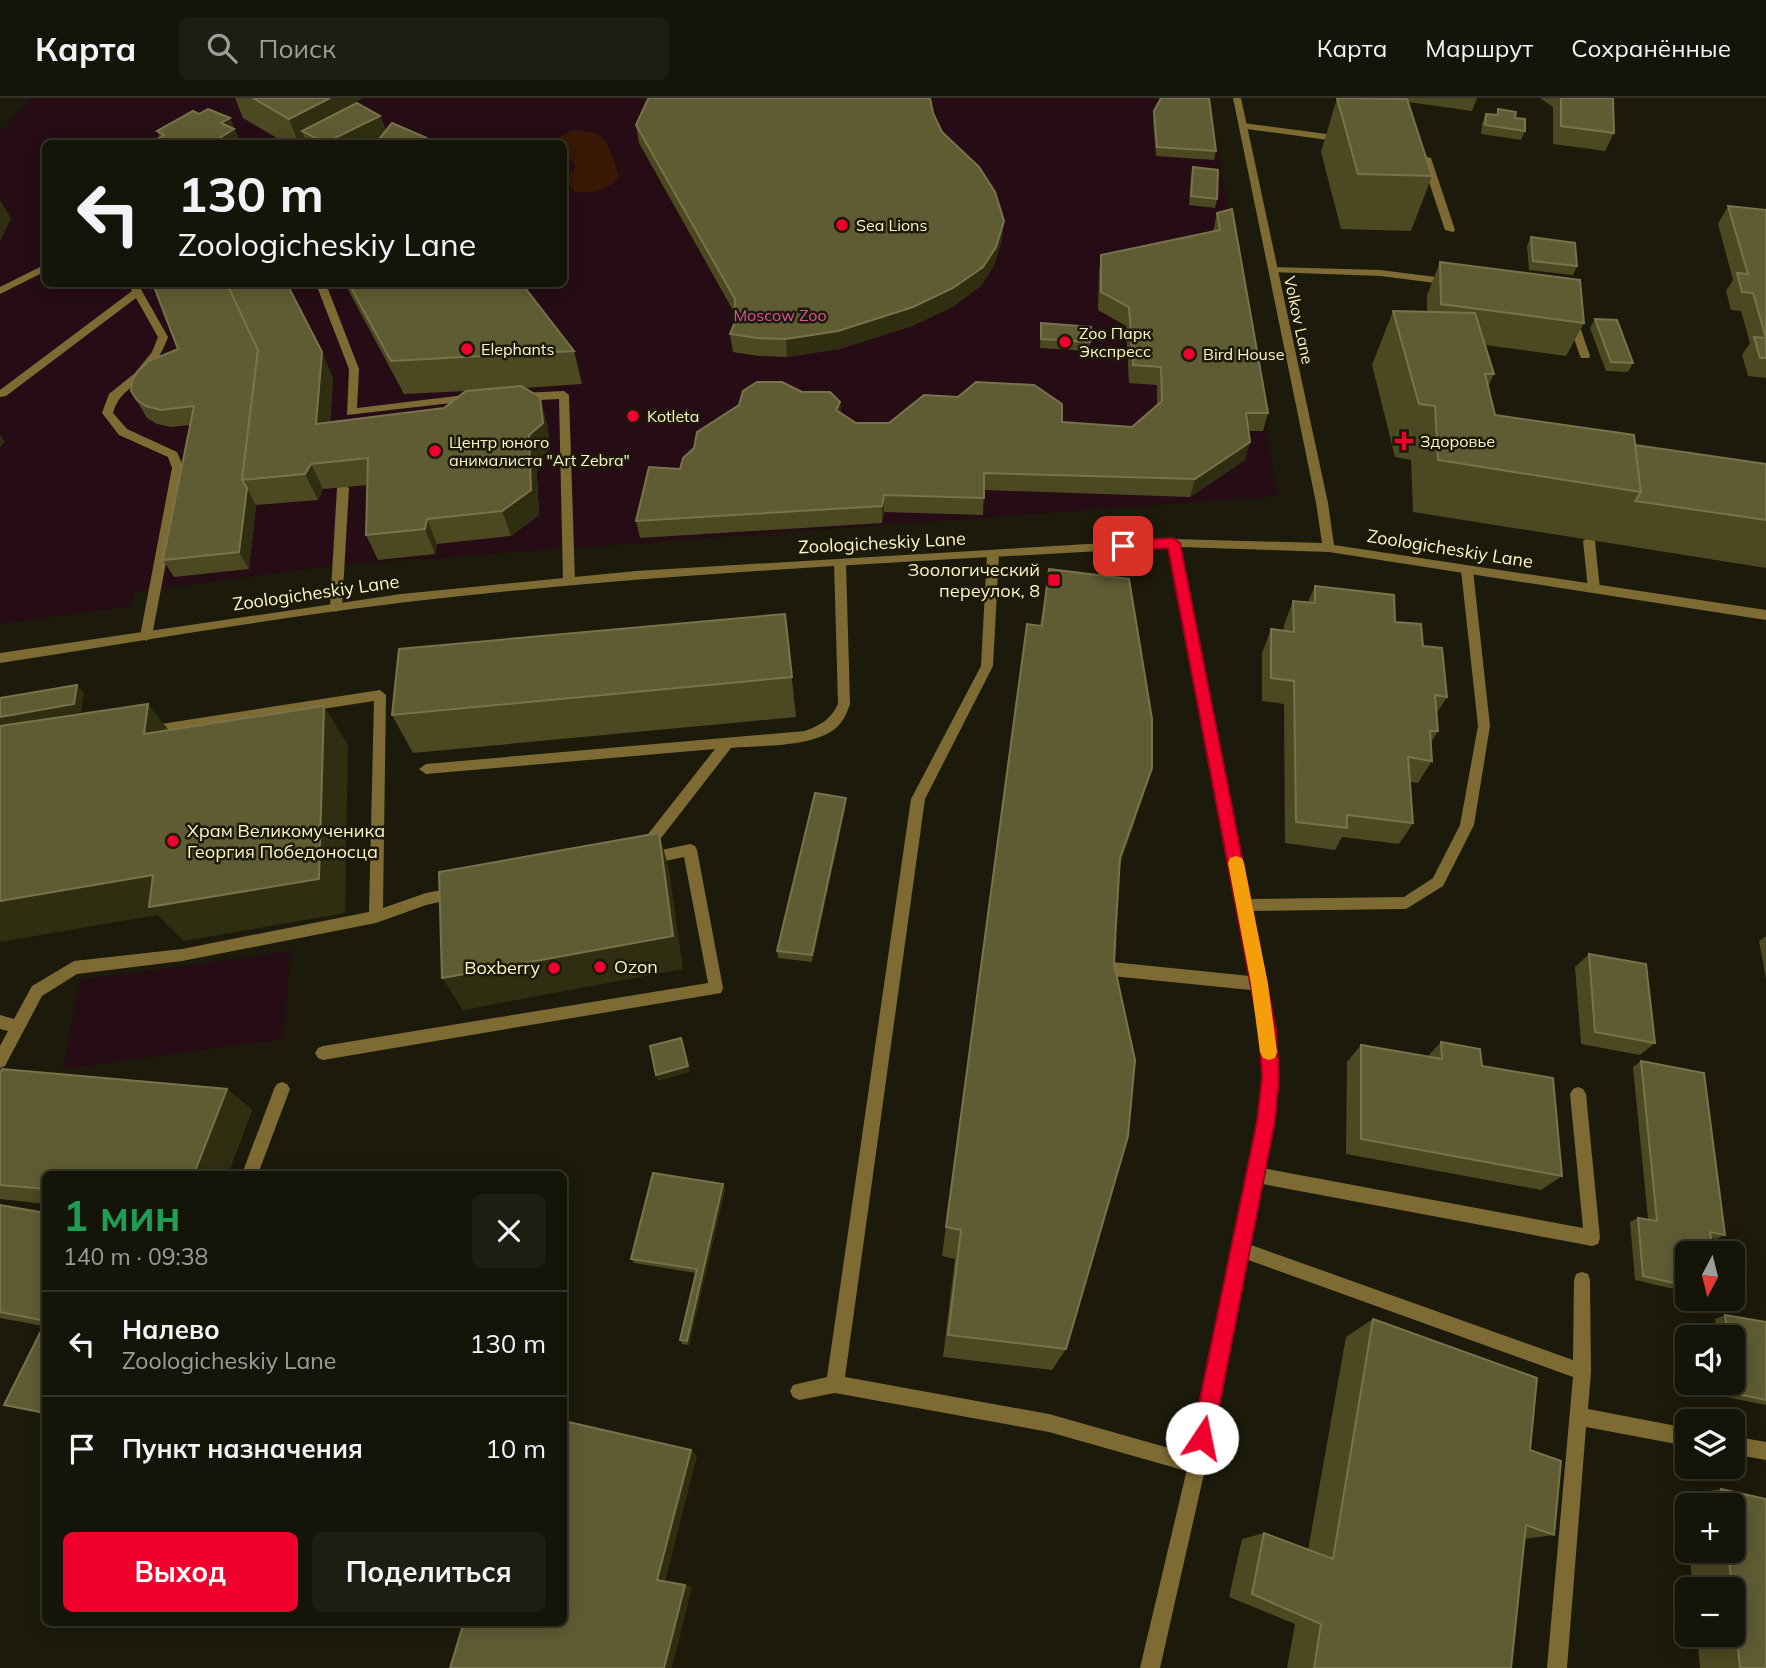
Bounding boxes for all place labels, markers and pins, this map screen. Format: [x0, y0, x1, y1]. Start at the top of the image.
place label: Sea Lions [856, 215, 927, 235]
marker: Sea Lions [834, 217, 850, 233]
place label: Zoo Парк Экспресс [1079, 323, 1152, 361]
marker: Zoo Парк Экспресс [1057, 334, 1073, 350]
place label: Elephants [481, 339, 554, 359]
marker: Elephants [459, 341, 475, 357]
place label: Bird House [1203, 344, 1284, 364]
marker: Bird House [1181, 346, 1197, 362]
place label: Kotleta [647, 406, 699, 426]
marker: Kotleta [625, 408, 641, 424]
marker: Здоровье [1394, 431, 1414, 451]
place label: Здоровье [1420, 431, 1495, 451]
place label: Центр юного анималиста "Art Zebra" [449, 432, 630, 470]
marker: Центр юного анималиста "Art Zebra" [427, 443, 443, 459]
pin [1093, 516, 1153, 576]
place label: Зоологический переулок, 8 [907, 558, 1040, 602]
marker: Зоологический переулок, 8 [1046, 572, 1062, 588]
place label: Храм Великомученика Георгия Победоносца [187, 819, 385, 863]
marker: Храм Великомученика Георгия Победоносца [165, 833, 181, 849]
place label: Ozon [614, 955, 658, 978]
place label: Boxberry [464, 956, 540, 979]
marker: Ozon [592, 959, 608, 975]
marker: Boxberry [546, 960, 562, 976]

